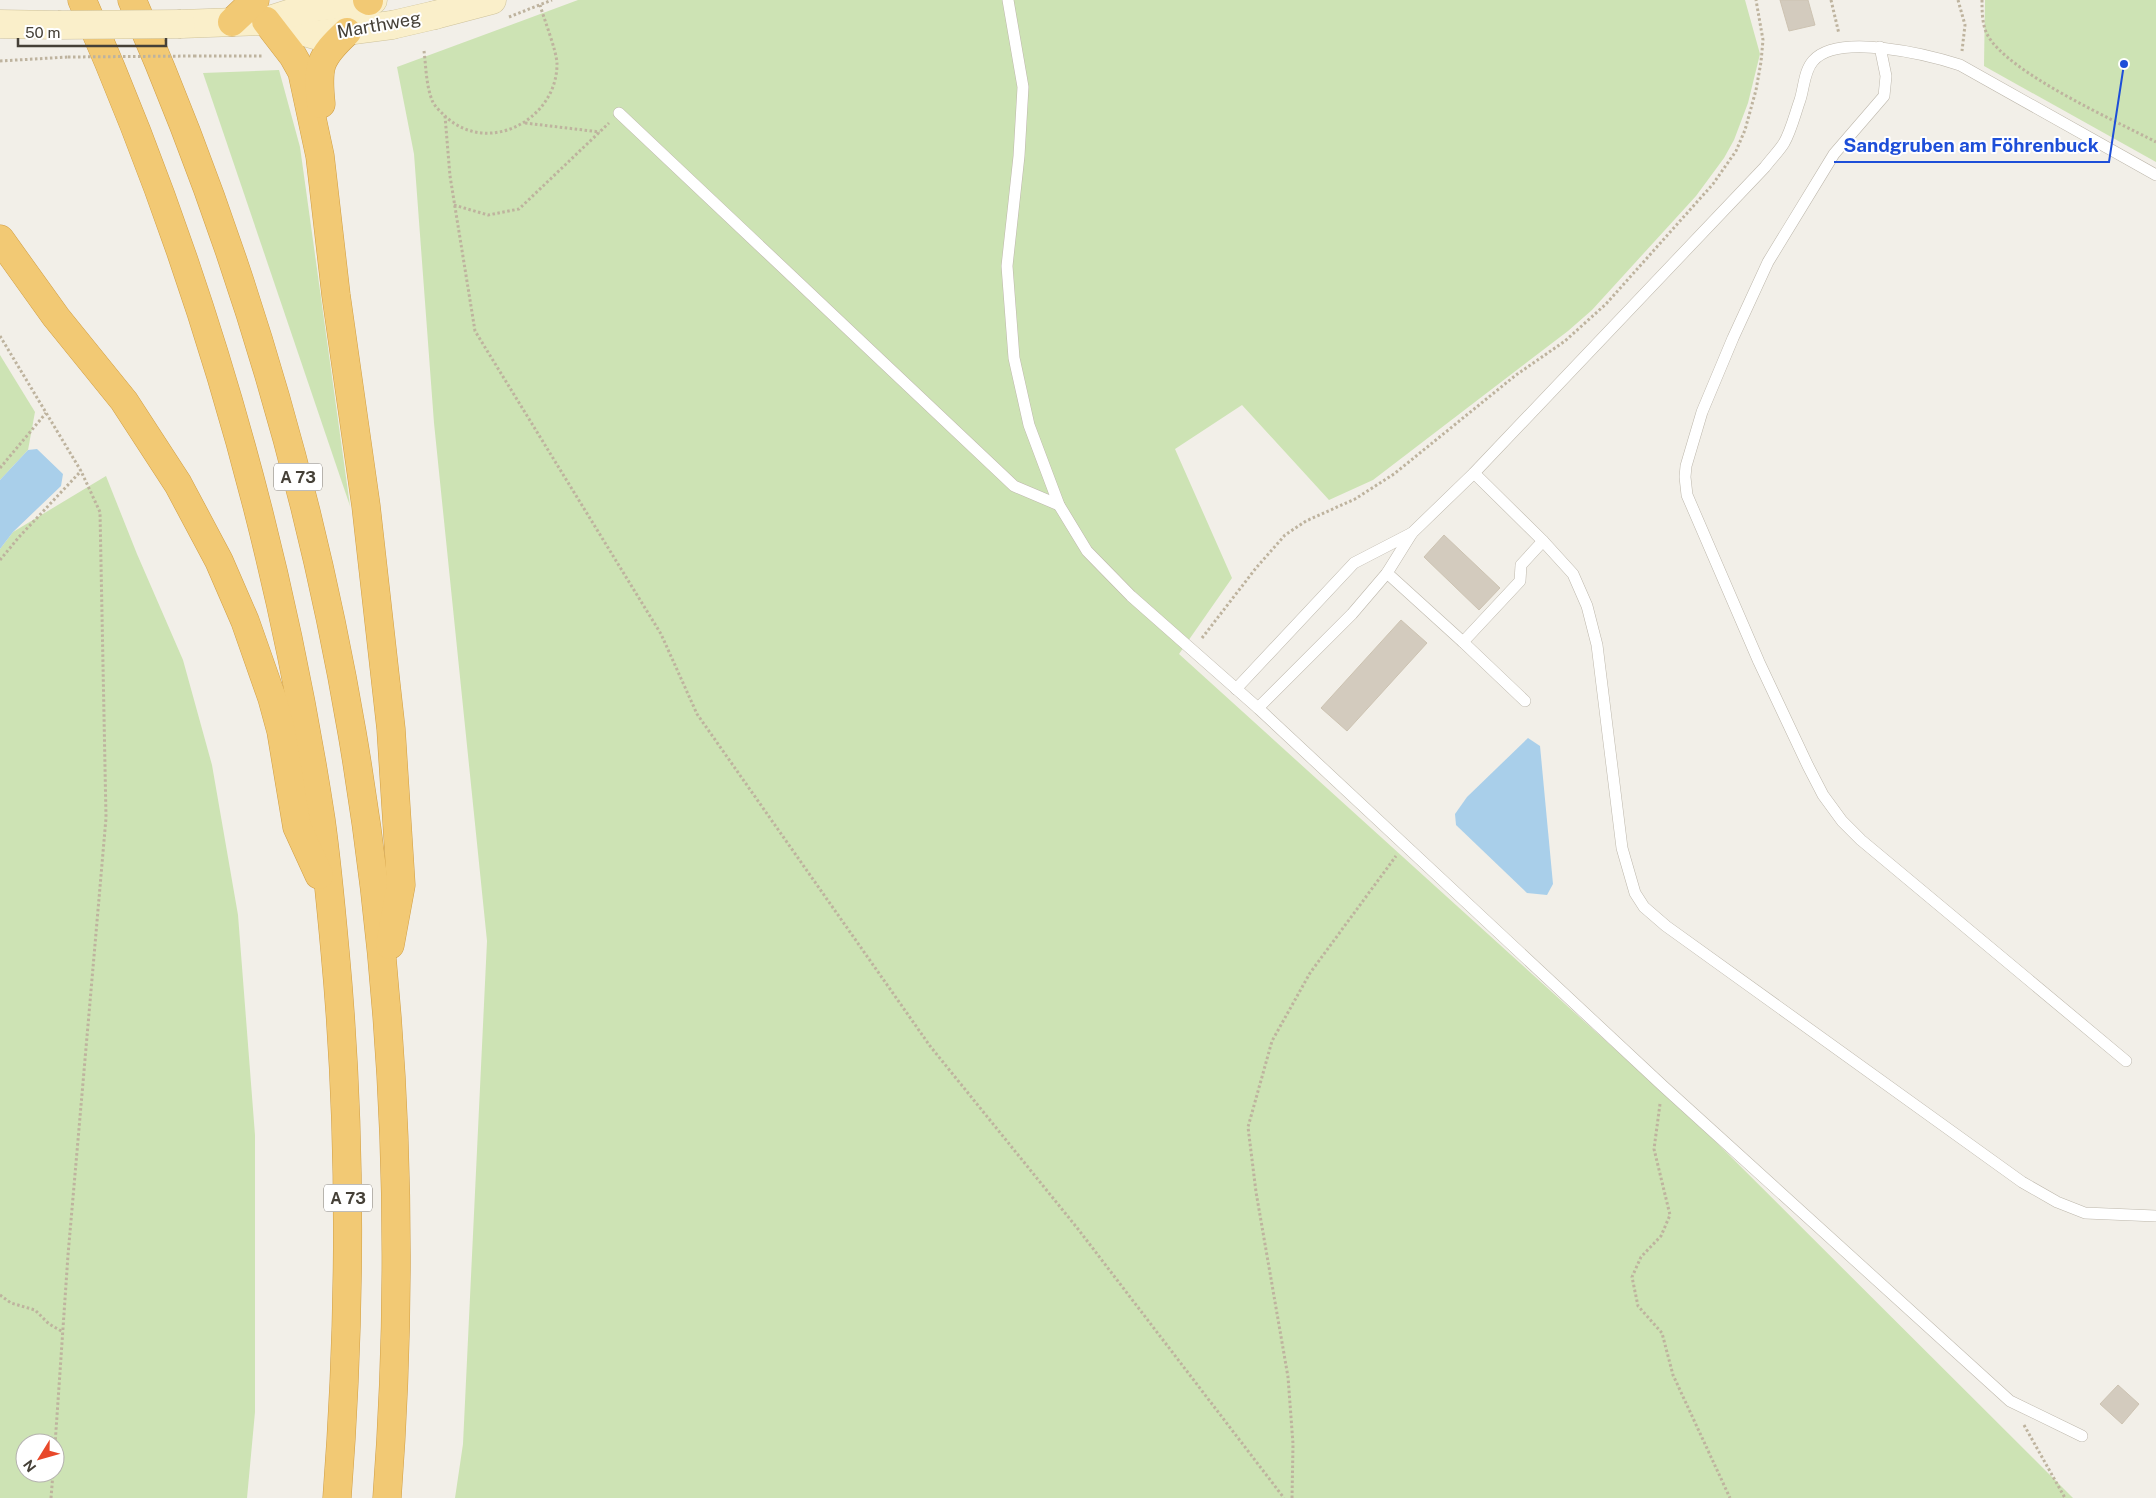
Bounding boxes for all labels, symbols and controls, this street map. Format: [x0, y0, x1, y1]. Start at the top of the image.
street label: Marthweg [335, 7, 423, 42]
scale bar [18, 15, 165, 47]
text: 50 m [25, 24, 60, 41]
callout: Sandgruben am Föhrenbuck [1834, 128, 2109, 162]
text: Sandgruben am Föhrenbuck [1843, 134, 2099, 156]
road number: A 73 [274, 464, 322, 491]
road number: A 73 [324, 1184, 372, 1212]
north arrow [15, 1433, 65, 1483]
text: N [20, 1457, 39, 1475]

